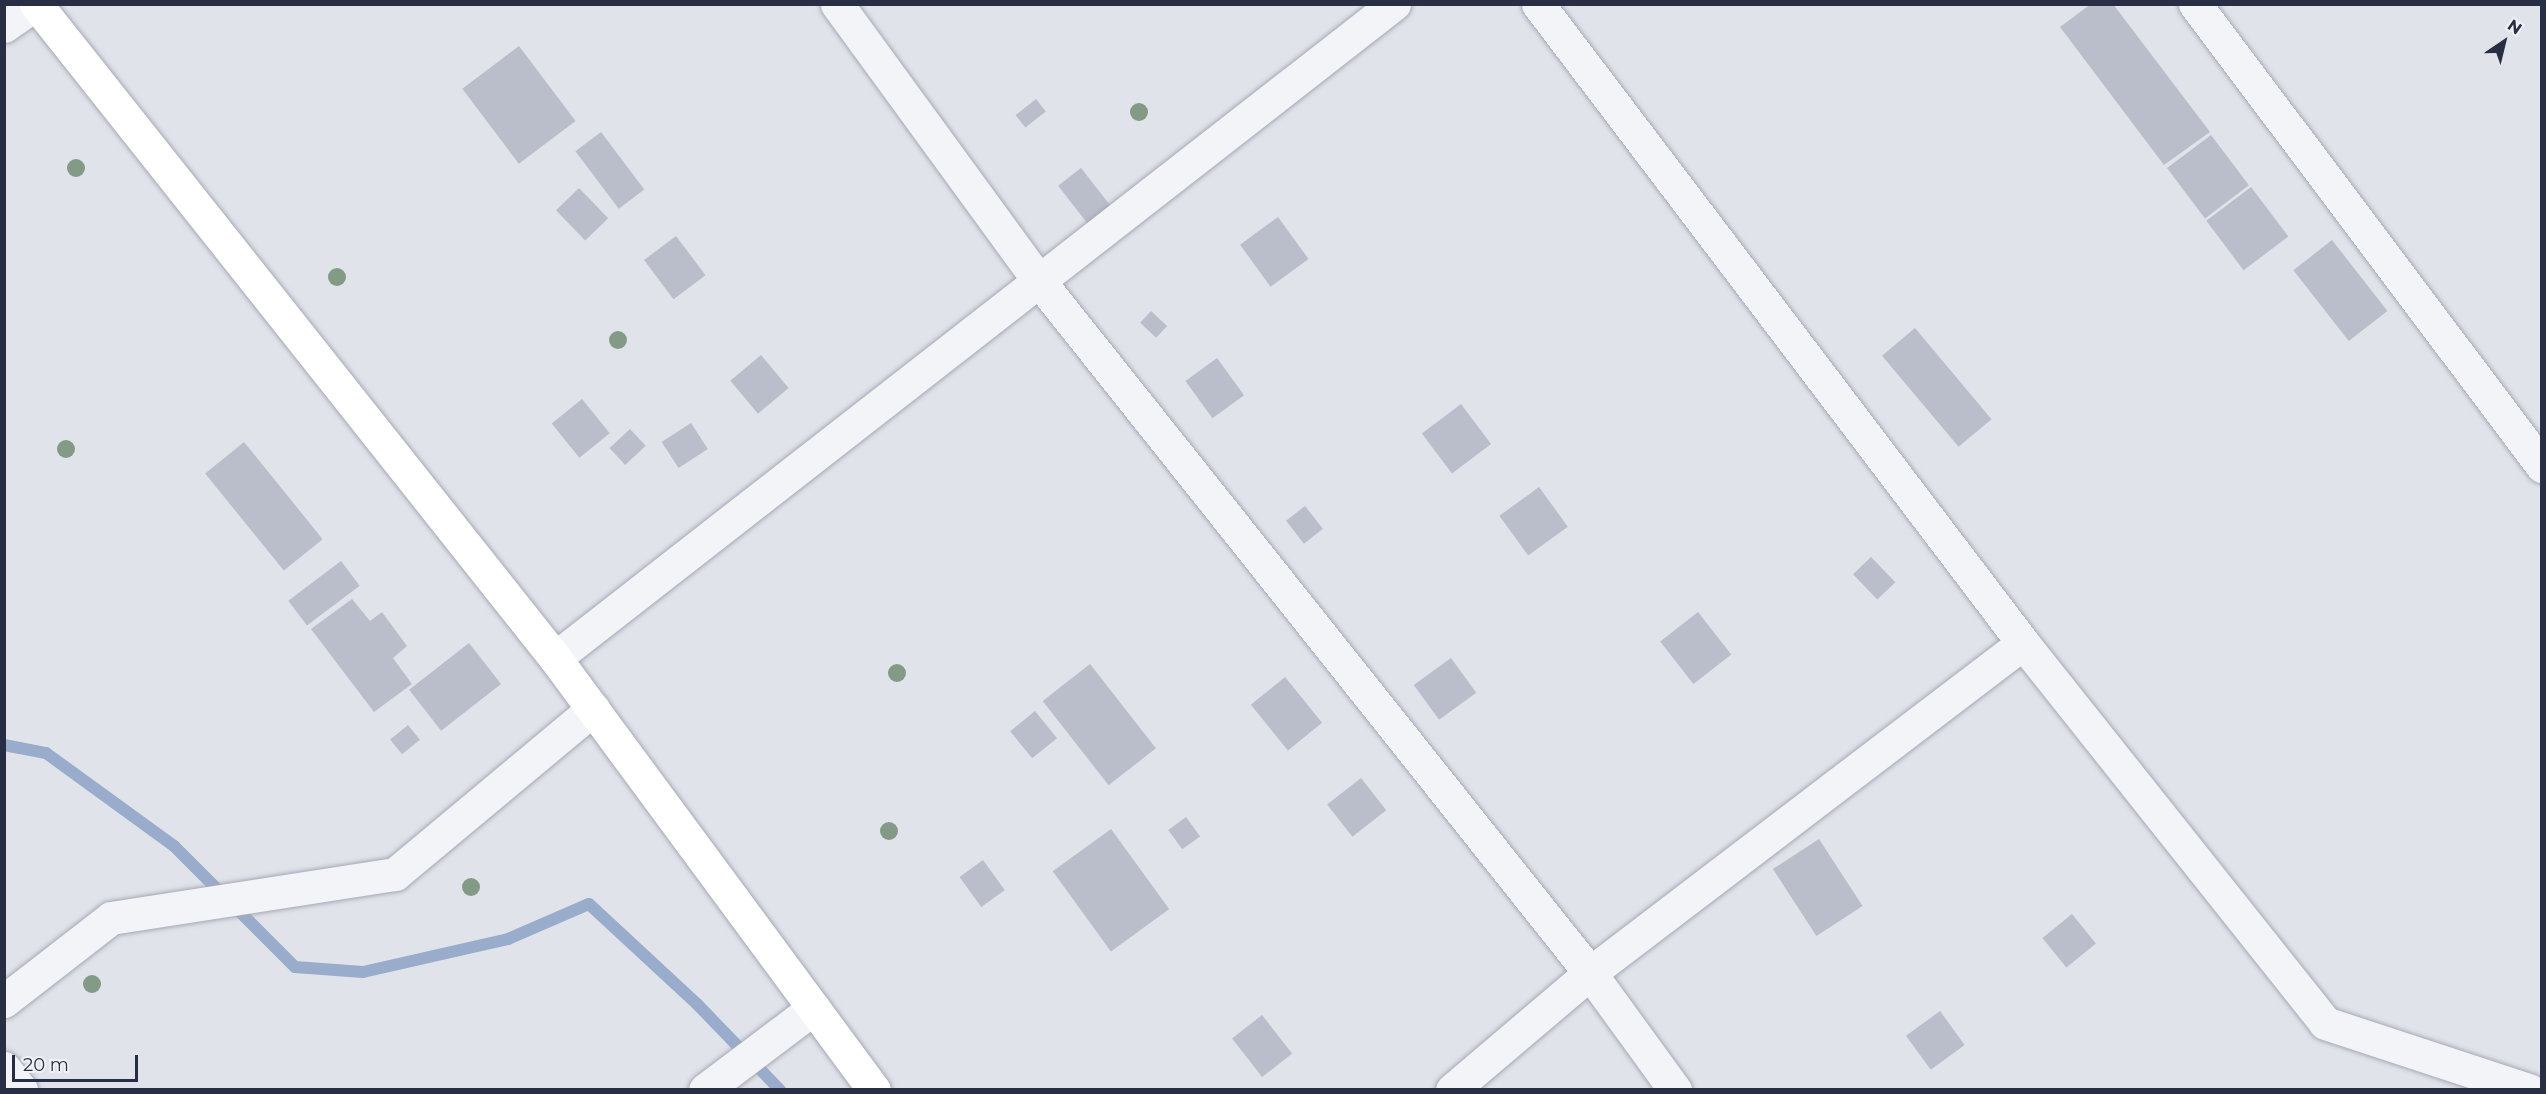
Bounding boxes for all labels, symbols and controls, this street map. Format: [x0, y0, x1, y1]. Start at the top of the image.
north arrow [2474, 12, 2534, 72]
text: N [2504, 15, 2525, 38]
scale bar [15, 1043, 141, 1081]
text: 20 m [23, 1054, 69, 1076]

